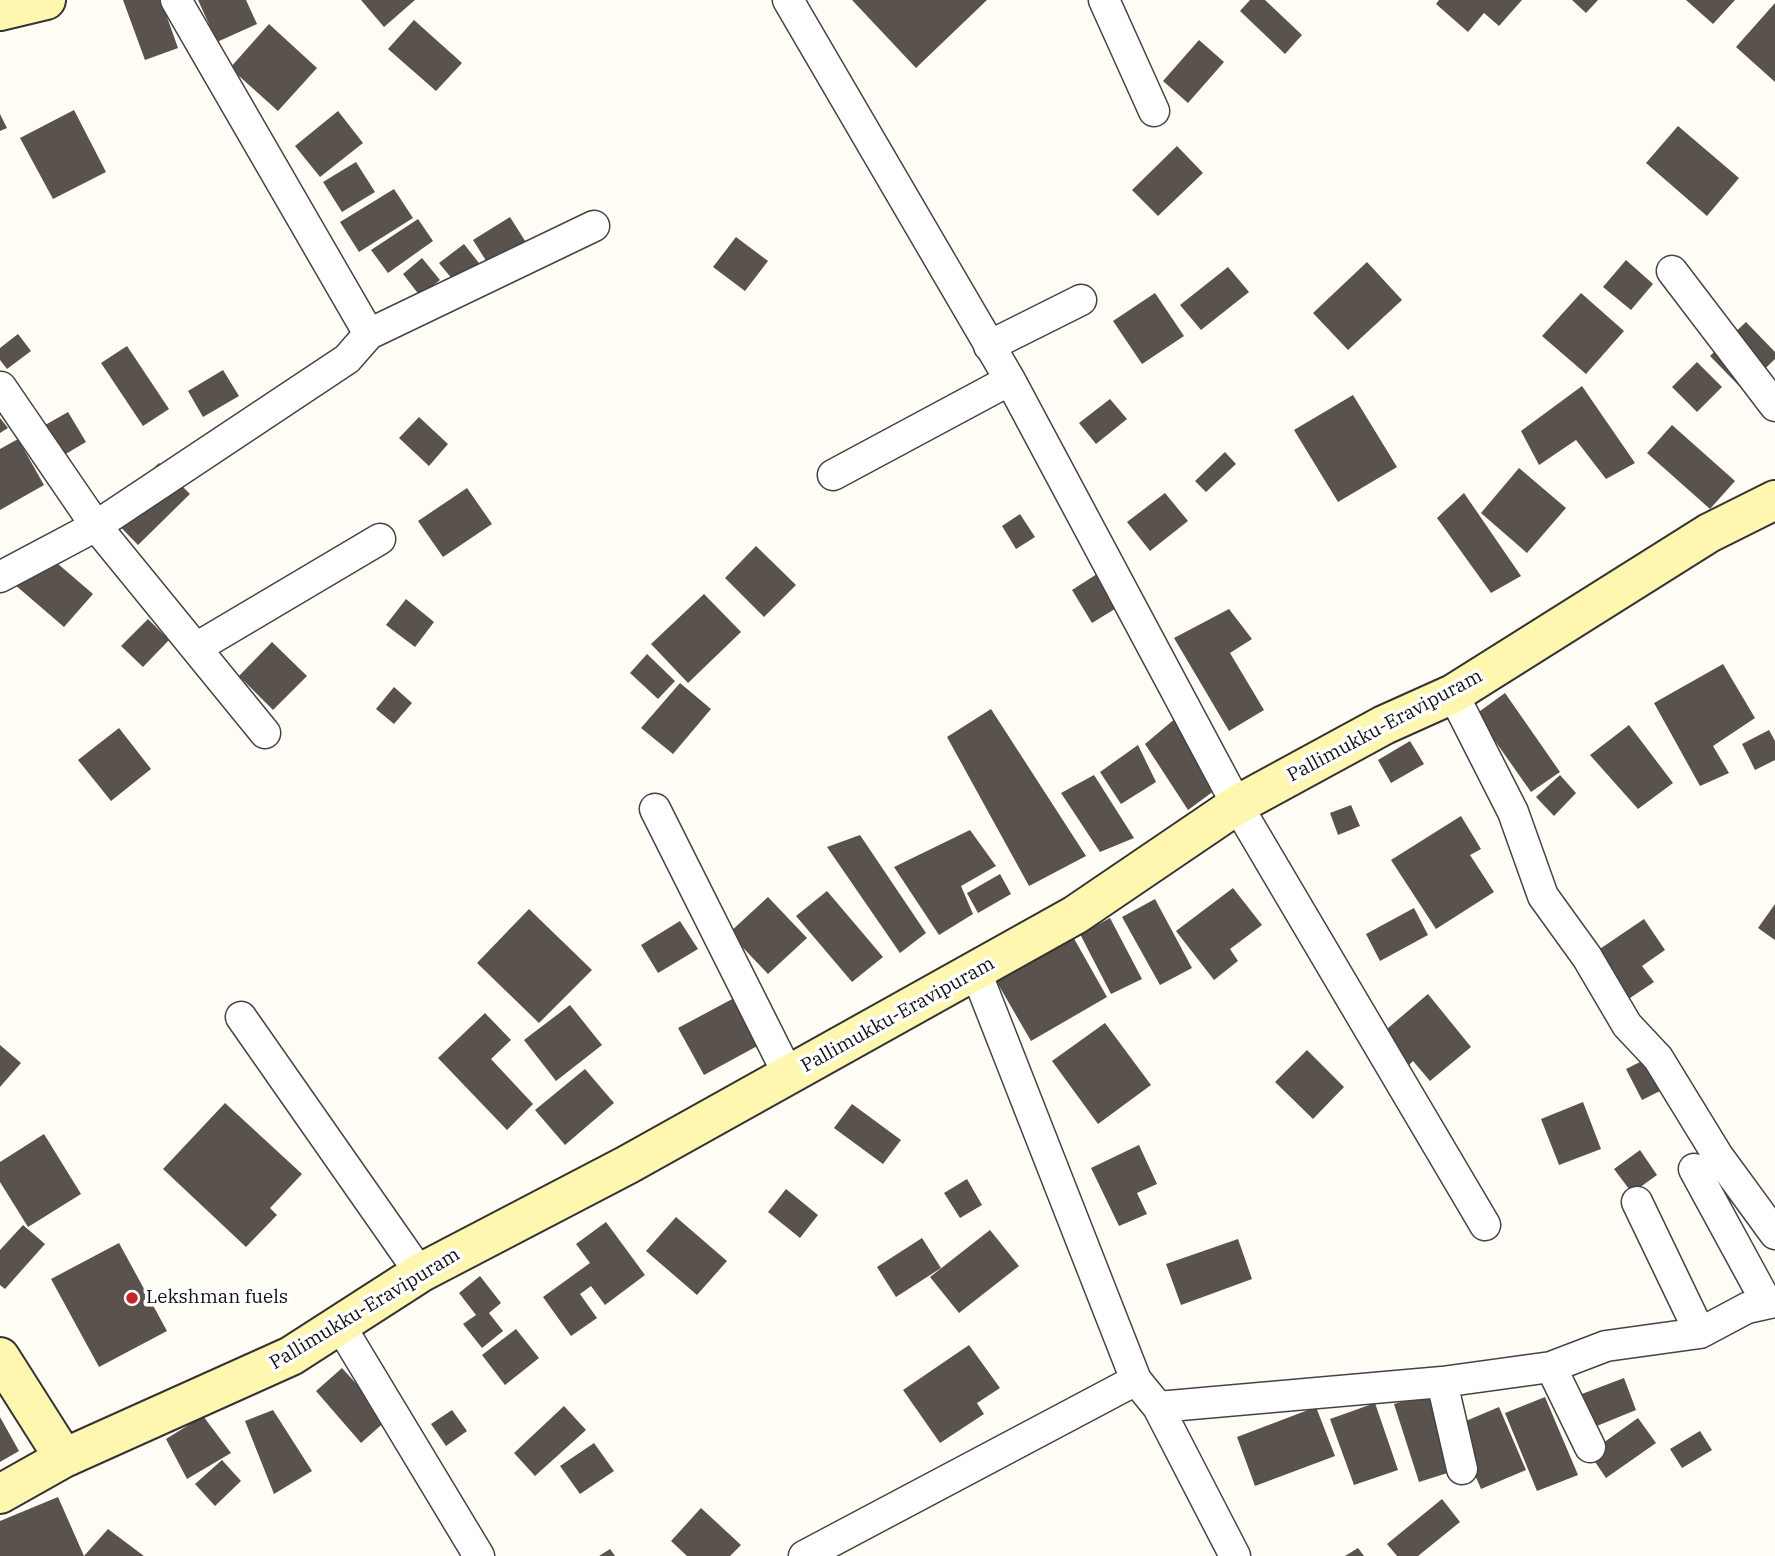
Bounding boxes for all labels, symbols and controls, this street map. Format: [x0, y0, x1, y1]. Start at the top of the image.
street label: Pallimukku-Eravipuram [1284, 665, 1486, 787]
street label: Pallimukku-Eravipuram [797, 952, 999, 1078]
street label: Pallimukku-Eravipuram [266, 1243, 464, 1375]
place label: Lekshman fuels [146, 1287, 288, 1309]
marker: Lekshman fuels [124, 1290, 140, 1306]

